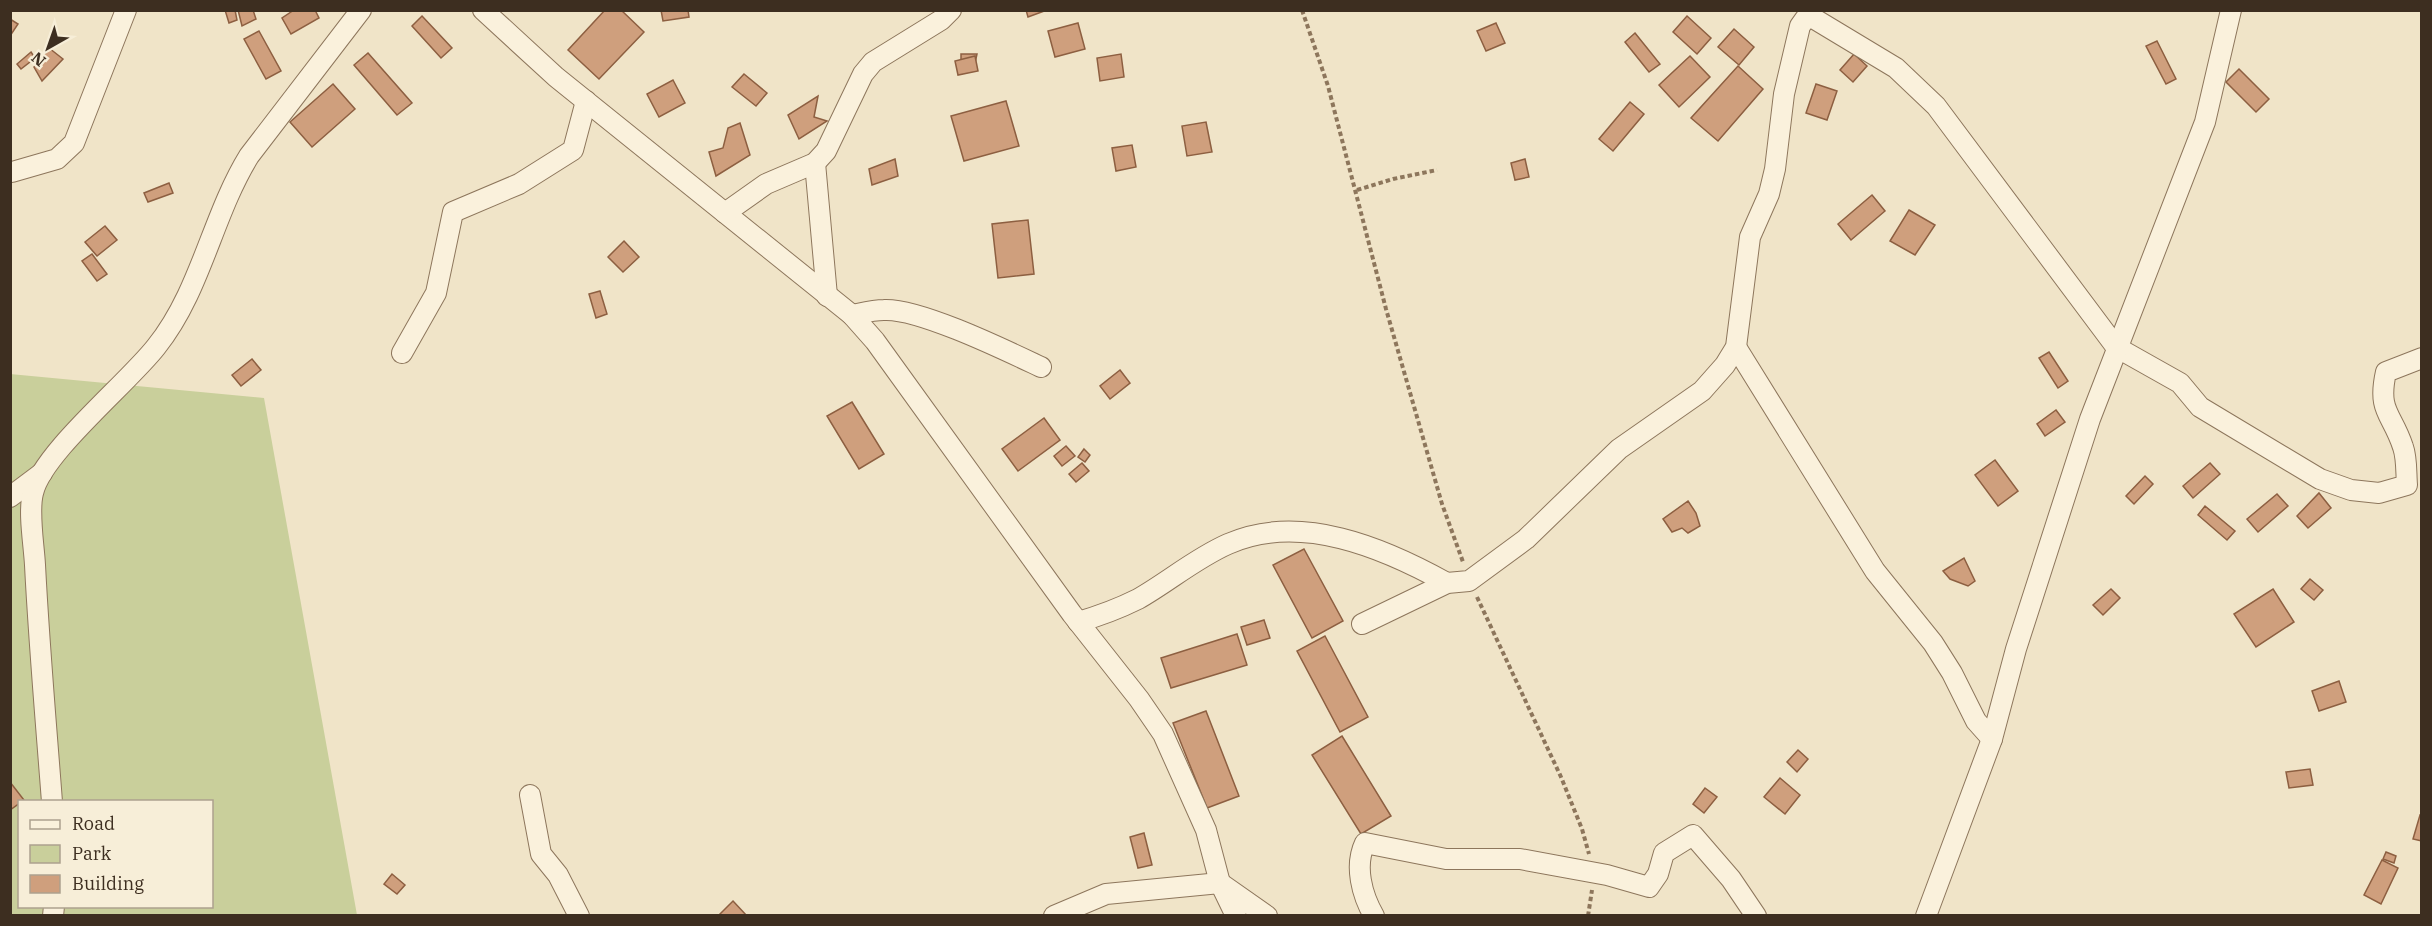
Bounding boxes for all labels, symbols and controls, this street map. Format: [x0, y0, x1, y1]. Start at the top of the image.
north arrow [18, 18, 78, 78]
text: N [27, 48, 50, 71]
legend [18, 800, 213, 908]
text: Road [72, 812, 115, 835]
text: Park [72, 842, 112, 865]
text: Building [72, 872, 144, 895]

